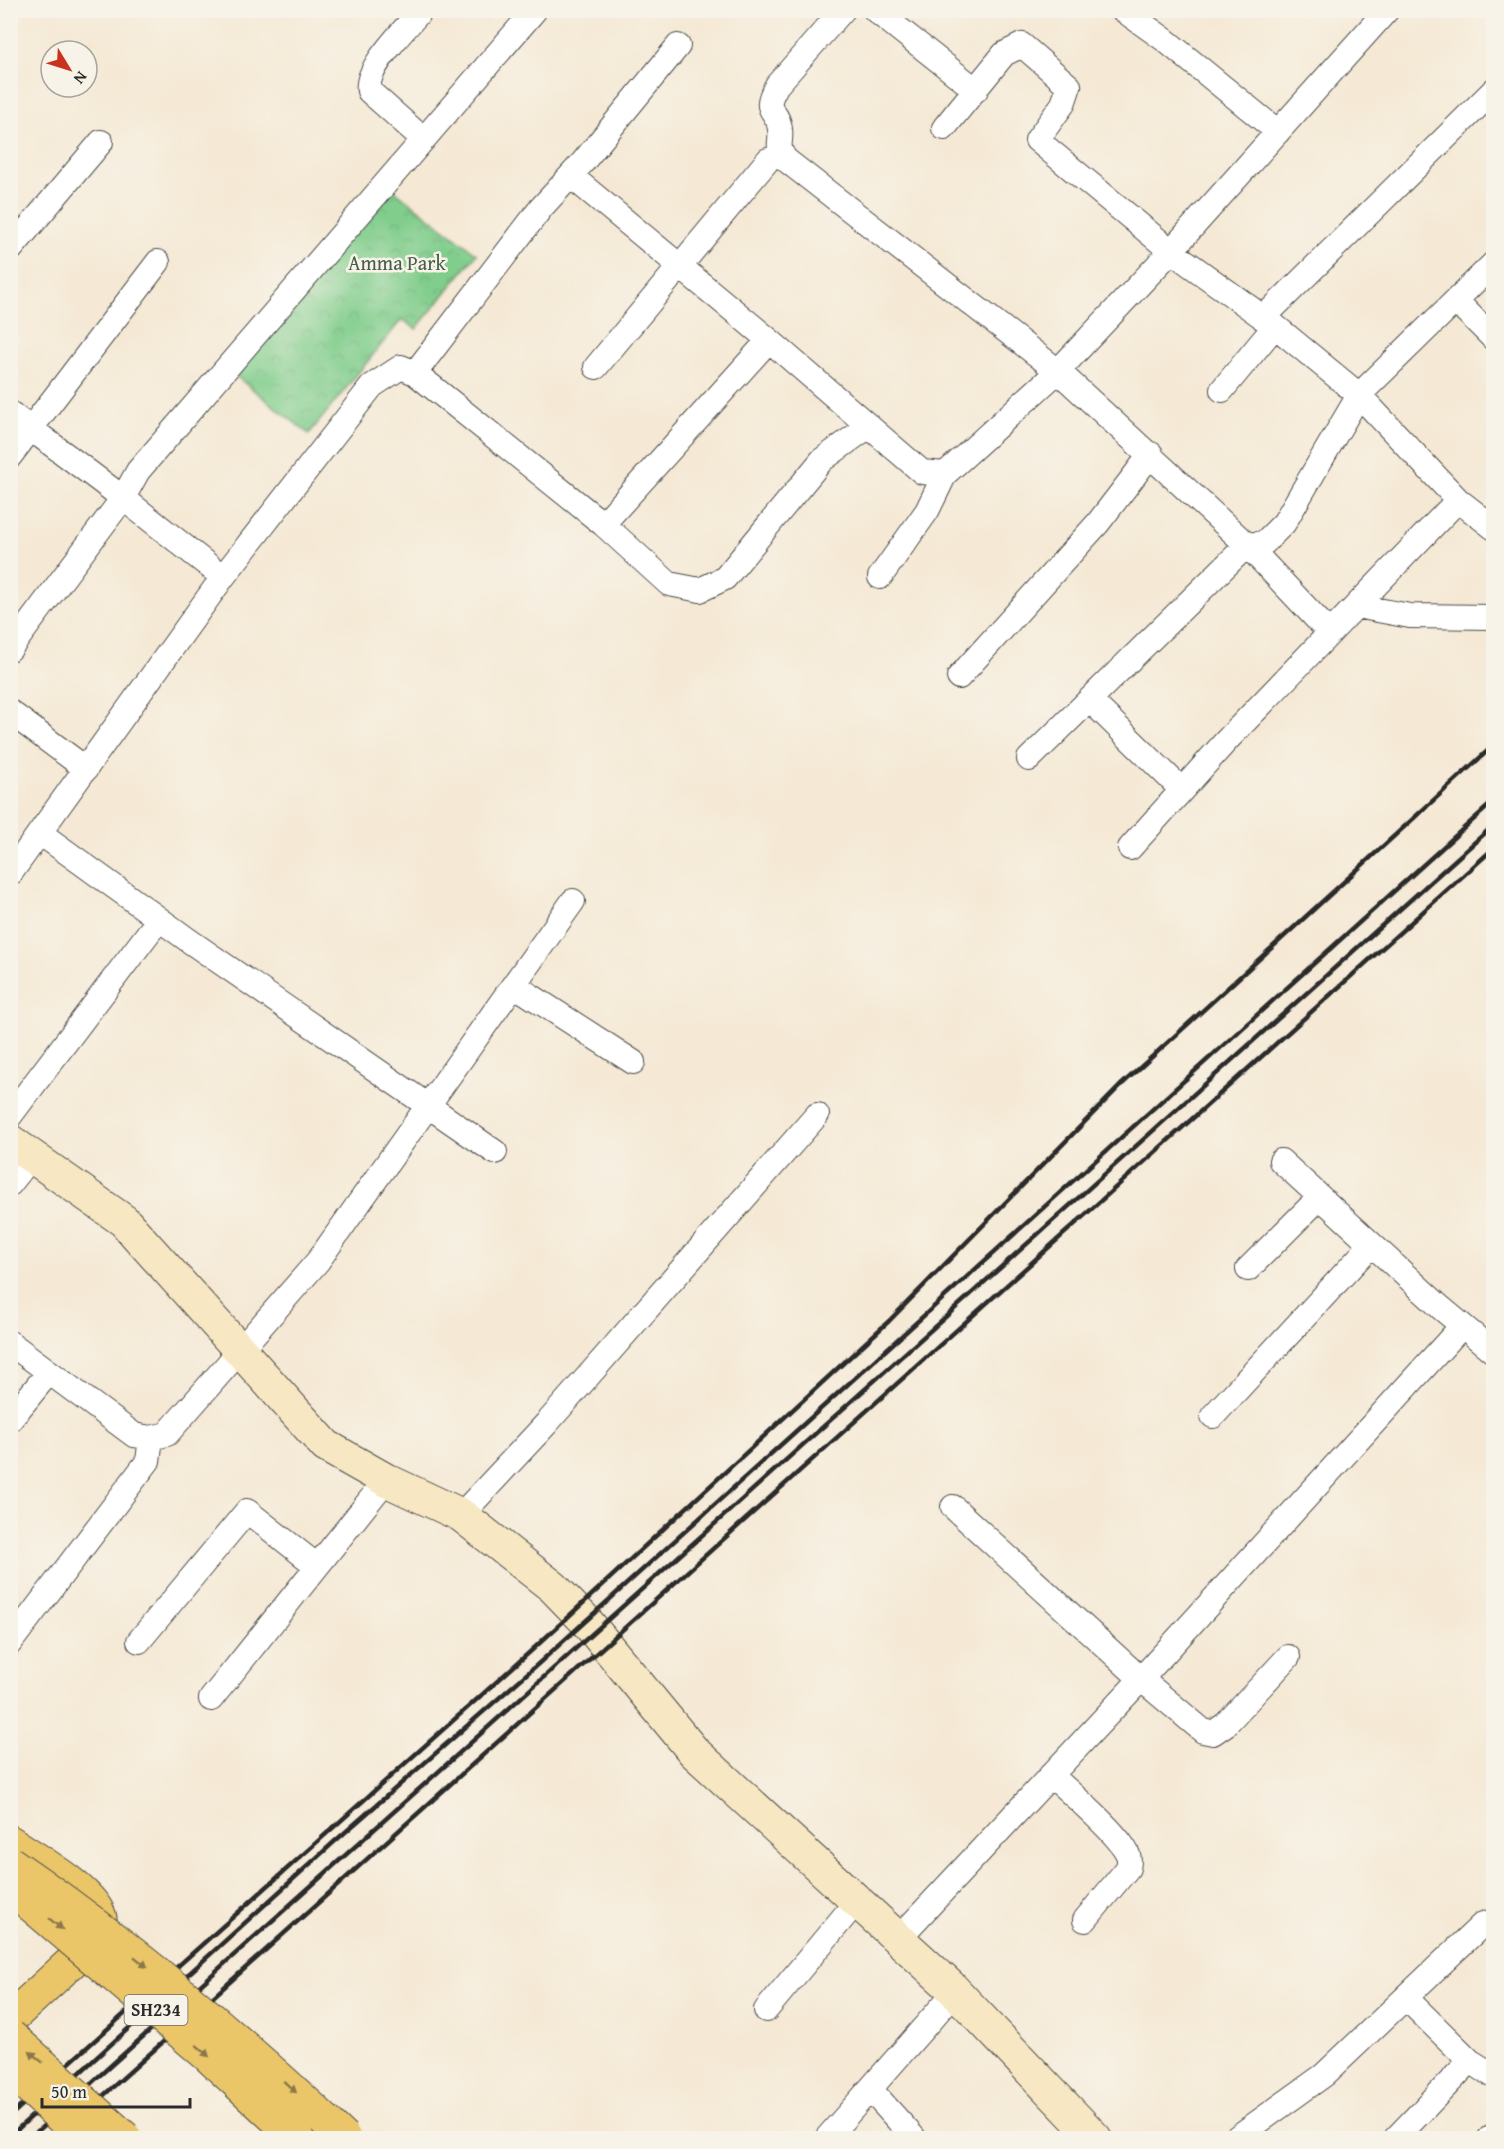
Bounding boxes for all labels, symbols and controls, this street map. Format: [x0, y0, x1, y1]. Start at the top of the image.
north arrow [39, 39, 99, 99]
text: N [68, 67, 94, 90]
park label: Amma Park [348, 248, 446, 277]
one-way arrow [48, 1917, 64, 1930]
one-way arrow [133, 1955, 148, 1967]
road number: SH234 [124, 1995, 188, 2025]
one-way arrow [196, 2044, 211, 2058]
one-way arrow [28, 2050, 44, 2063]
scale bar [42, 2071, 190, 2109]
text: 50 m [51, 2078, 87, 2105]
one-way arrow [282, 2080, 297, 2094]

